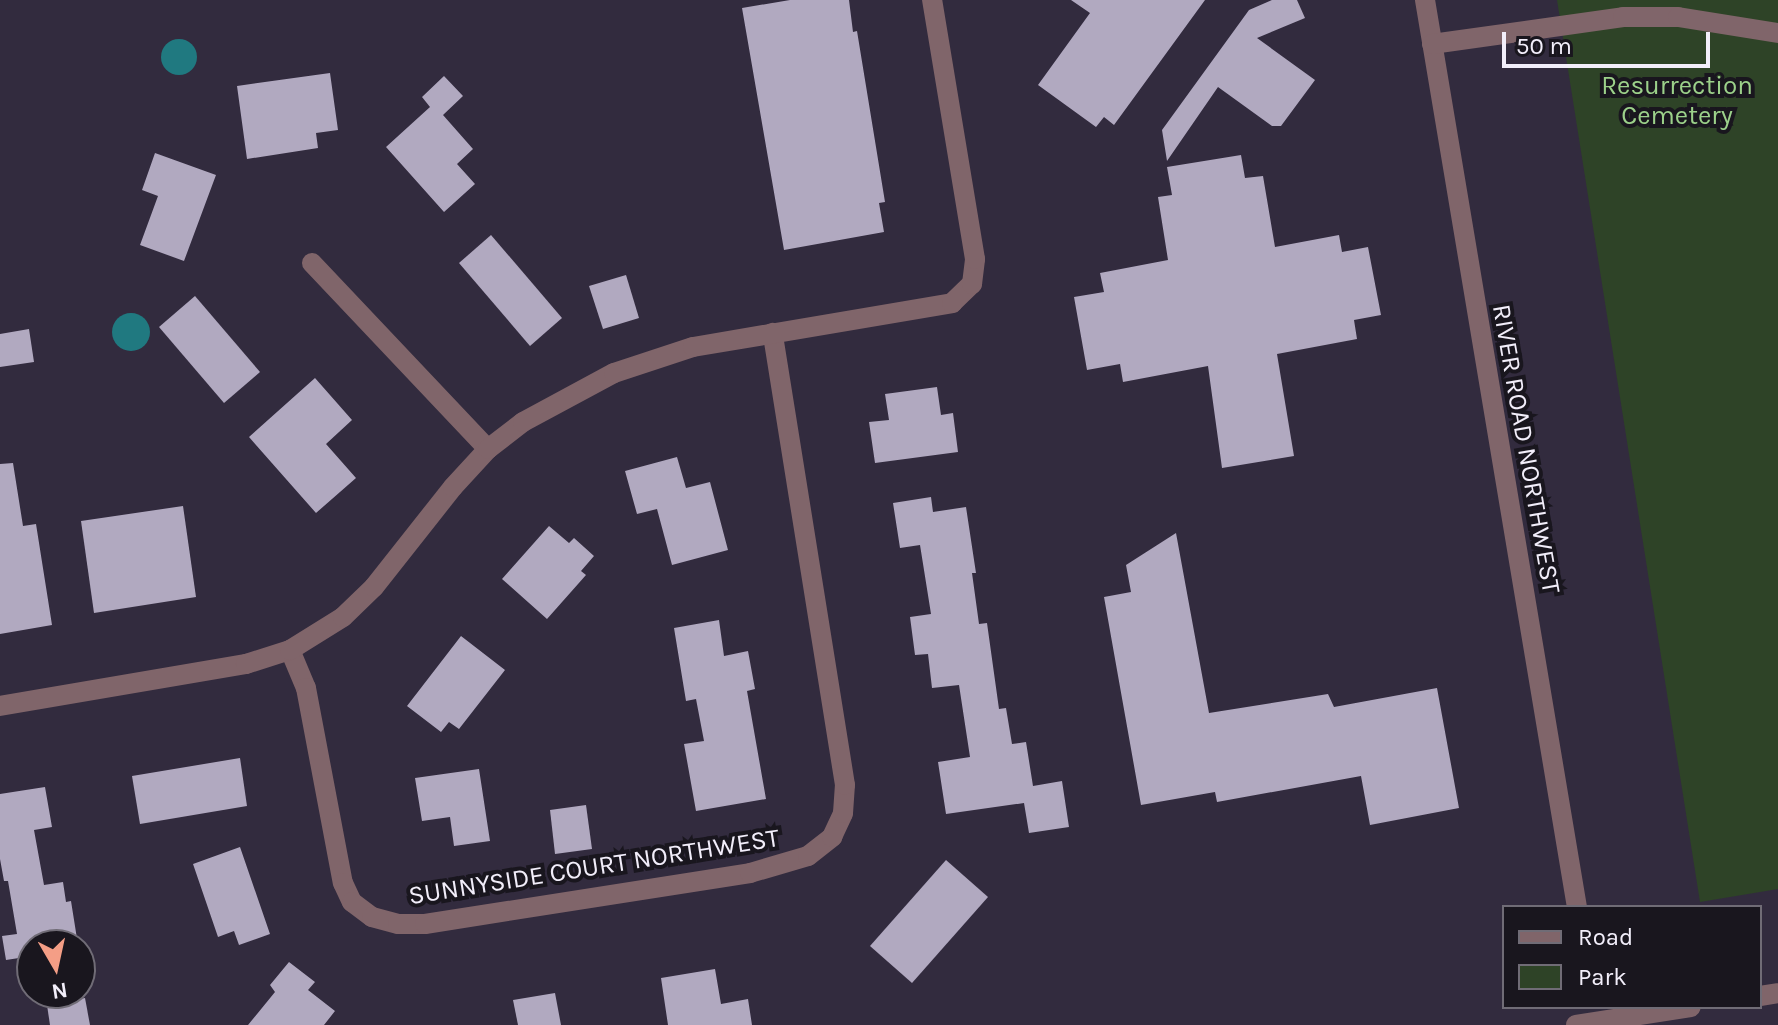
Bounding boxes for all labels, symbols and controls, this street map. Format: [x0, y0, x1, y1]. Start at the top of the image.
scale bar [1506, 16, 1714, 66]
text: 50 m [1516, 32, 1572, 60]
park label: Resurrection Cemetery [1601, 70, 1753, 132]
street label: RIVER ROAD NORTHWEST [1485, 302, 1567, 596]
street label: SUNNYSIDE COURT NORTHWEST [406, 822, 782, 912]
legend [1502, 905, 1762, 1009]
text: Road [1578, 923, 1633, 951]
north arrow [16, 929, 96, 1009]
text: Park [1578, 963, 1627, 991]
text: N [50, 977, 69, 1005]

